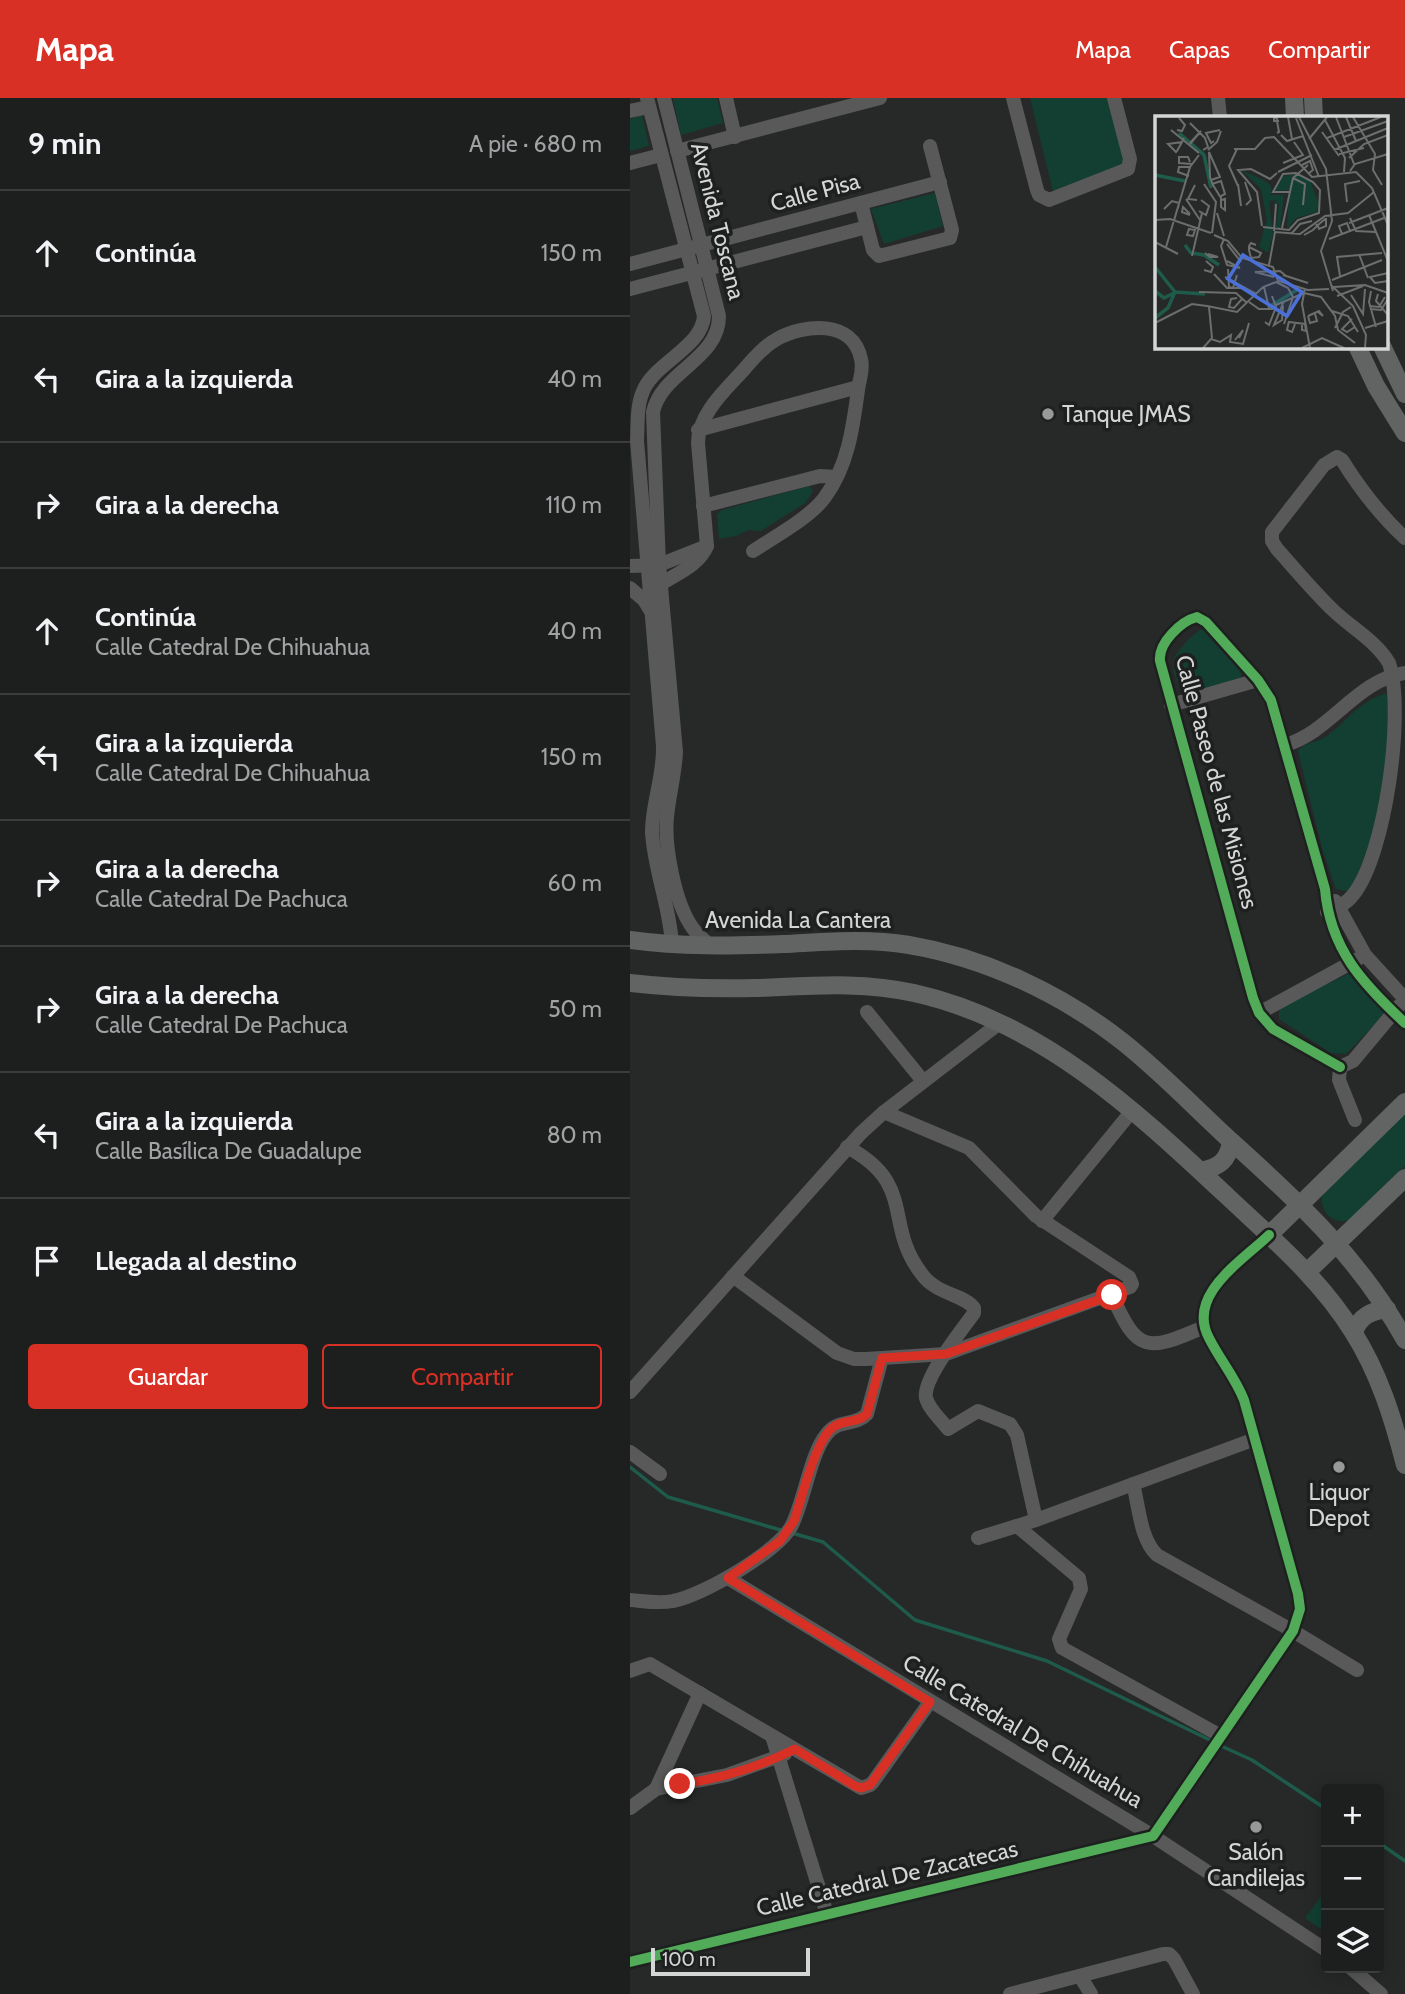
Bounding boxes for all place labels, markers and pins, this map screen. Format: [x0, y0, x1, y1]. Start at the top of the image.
place label: Tanque JMAS [1062, 400, 1191, 428]
marker: Tanque JMAS [1040, 406, 1056, 422]
marker: Liquor Depot [1331, 1459, 1347, 1475]
place label: Liquor Depot [1308, 1478, 1370, 1532]
marker: Salón Candilejas [1248, 1819, 1264, 1835]
place label: Salón Candilejas [1207, 1838, 1305, 1892]

